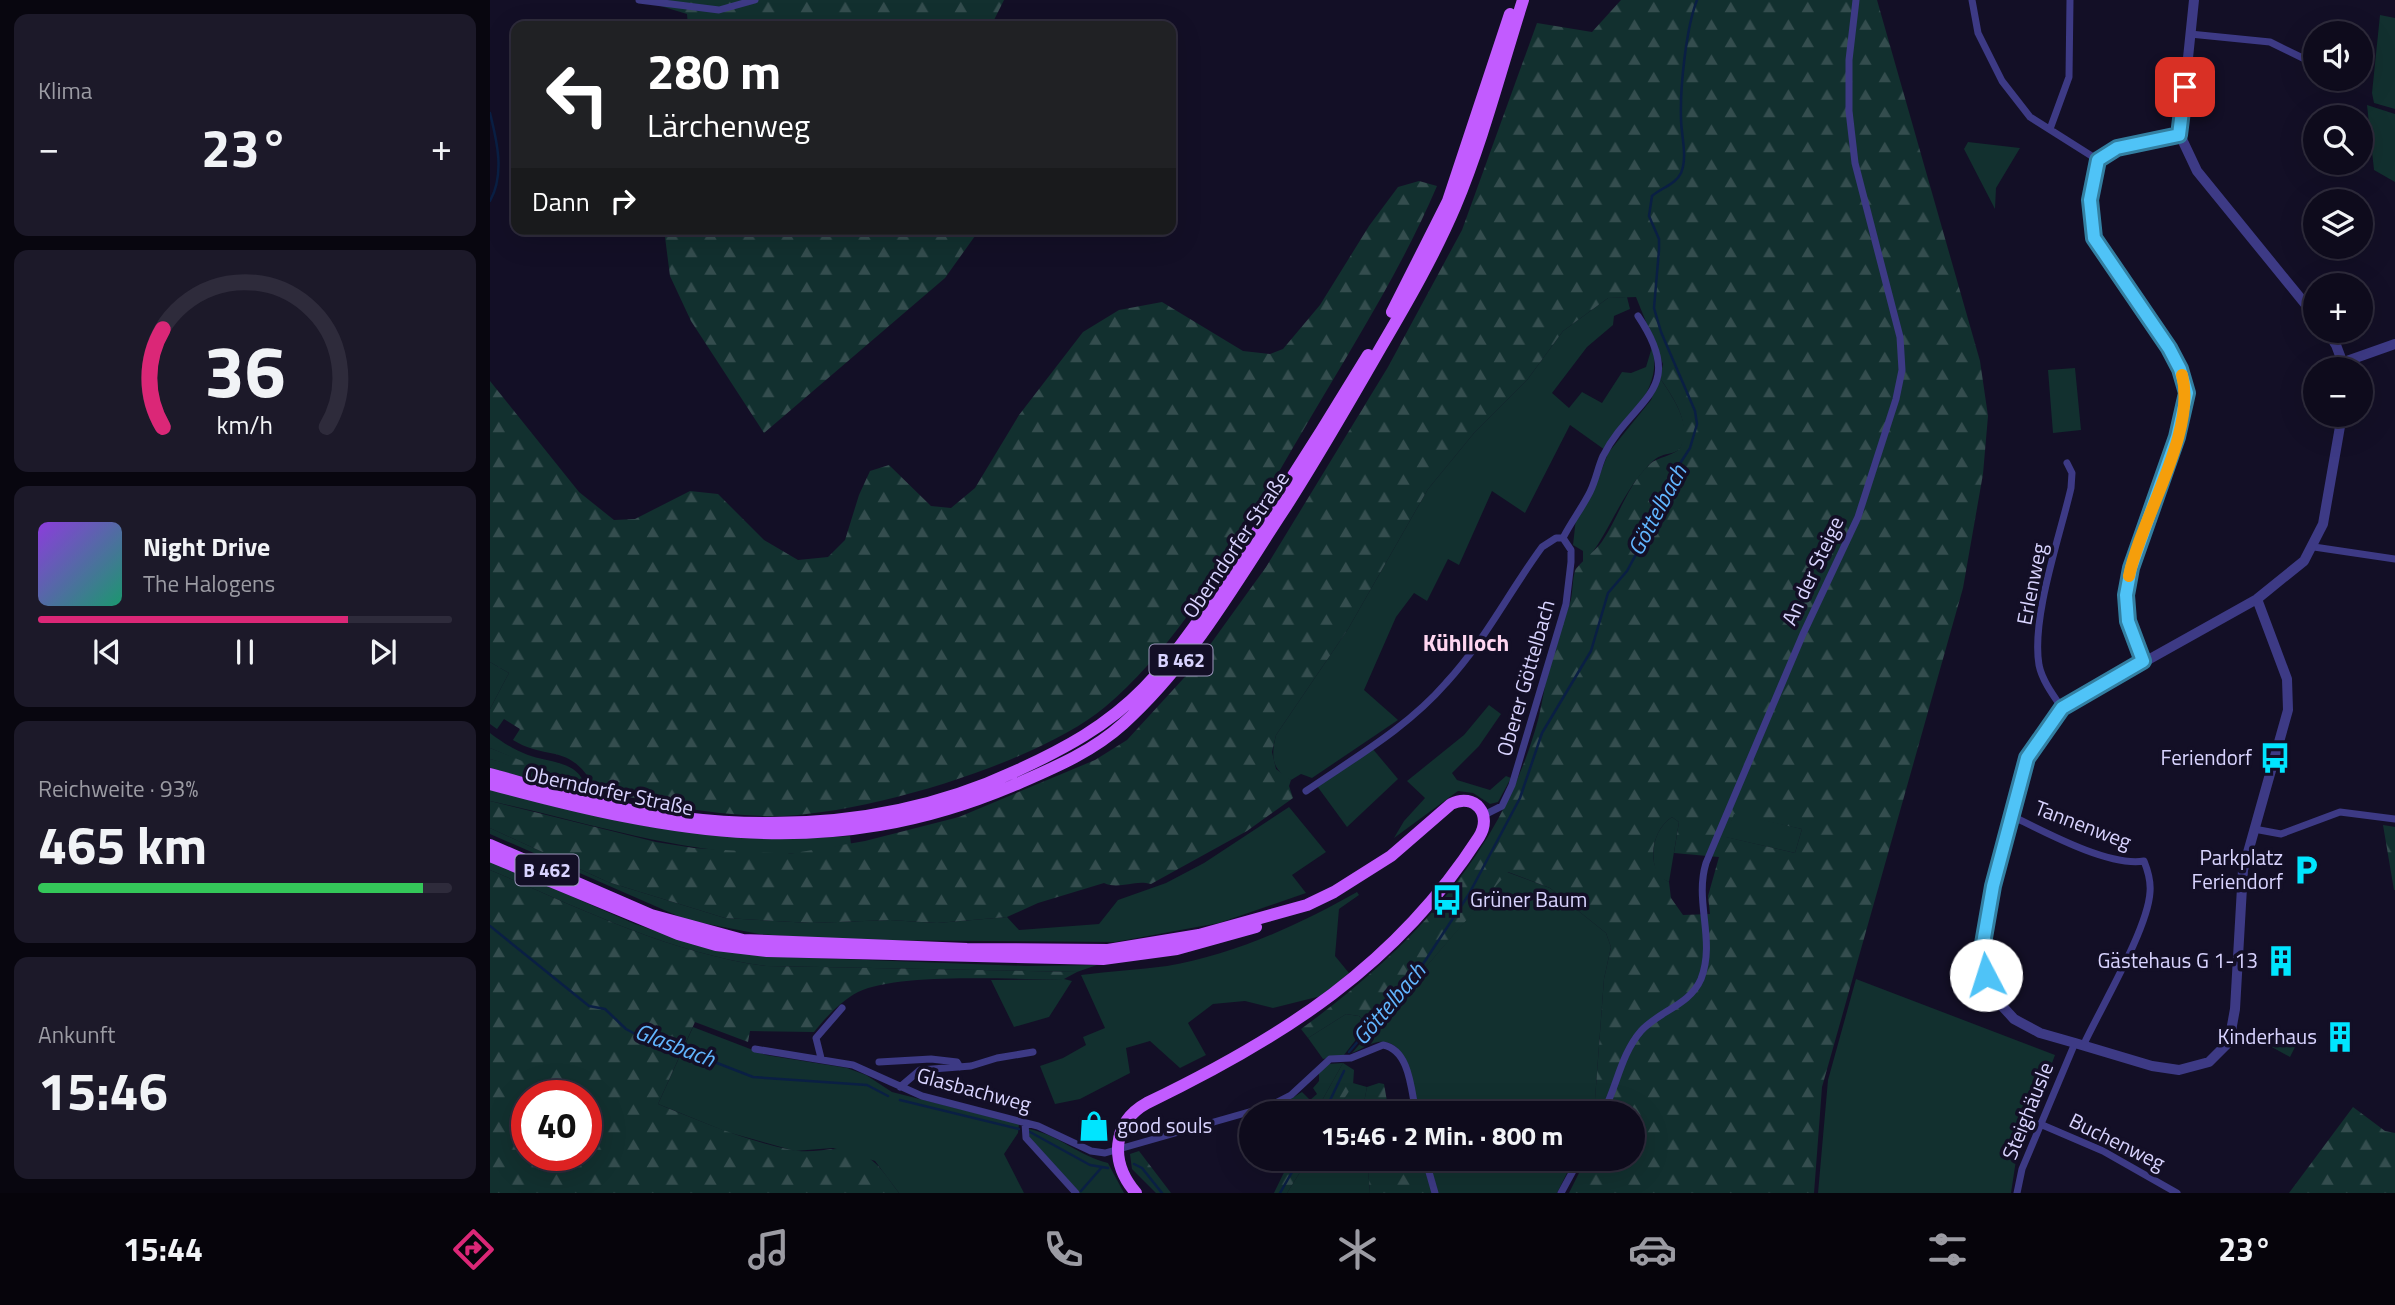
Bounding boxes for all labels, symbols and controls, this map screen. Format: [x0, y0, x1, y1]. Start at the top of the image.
map controls [2303, 21, 2373, 427]
button: sound [2303, 21, 2373, 91]
text: 280 m [647, 33, 781, 108]
icon: left [532, 49, 623, 140]
pin [2155, 57, 2215, 117]
icon: arrive [2166, 68, 2204, 106]
text: Klima [38, 73, 92, 108]
text: Lärchenweg [647, 101, 810, 149]
button: search [2303, 105, 2373, 175]
text: 23° [201, 108, 289, 187]
text: − [38, 118, 59, 176]
text: + [431, 118, 452, 176]
text: Dann [532, 182, 590, 221]
icon: right [604, 182, 642, 220]
button: layers [2303, 189, 2373, 259]
button: + [2303, 273, 2373, 343]
text: 36 [204, 315, 286, 425]
button: − [2303, 357, 2373, 427]
text: km/h [217, 405, 273, 443]
water label: Göttelbach [1618, 458, 1695, 561]
street label: Oberndorfer Straße [1174, 464, 1296, 625]
street label: An der Steige [1773, 511, 1851, 630]
text: Night Drive [143, 527, 270, 566]
street label: Erlenweg [2007, 540, 2055, 628]
text: The Halogens [143, 566, 275, 601]
street label: Oberer Göttelbach [1487, 596, 1563, 760]
district label: Kühlloch [1423, 625, 1509, 660]
icon: previous [88, 633, 126, 671]
icon: pause [226, 633, 264, 671]
icon: next [364, 633, 402, 671]
road number: B 462 [1150, 645, 1212, 676]
place label: Feriendorf [2161, 741, 2252, 773]
bus stop icon: Feriendorf [2258, 741, 2292, 775]
street label: Oberndorfer Straße [522, 757, 697, 824]
text: Reichweite · 93% [38, 771, 198, 806]
street label: Tannenweg [2030, 791, 2137, 857]
text: 465 km [38, 805, 207, 884]
place label: Parkplatz Feriendorf [2192, 841, 2283, 897]
parking icon: Parkplatz Feriendorf [2289, 853, 2323, 887]
road number: B 462 [515, 855, 578, 886]
bus stop icon: Grüner Baum [1430, 883, 1464, 917]
place label: Grüner Baum [1470, 883, 1587, 915]
position arrow [1949, 938, 2023, 1012]
place label: Gästehaus G 1-13 [2097, 944, 2258, 976]
building icon: Gästehaus G 1-13 [2264, 944, 2298, 978]
water label: Göttelbach [1344, 954, 1434, 1053]
water label: Glasbach [630, 1013, 721, 1076]
text: Ankunft [38, 1017, 115, 1052]
place label: Kinderhaus [2217, 1020, 2317, 1052]
building icon: Kinderhaus [2323, 1020, 2357, 1054]
text: 15:46 [38, 1051, 168, 1130]
street label: Steighäusle [1993, 1057, 2061, 1164]
street label: Glasbachweg [913, 1058, 1035, 1120]
speed limit sign: 40 [511, 1080, 602, 1171]
street label: Buchenweg [2064, 1104, 2171, 1178]
shop icon: good souls [1077, 1109, 1111, 1143]
place label: good souls [1117, 1109, 1212, 1141]
text: 15:46 · 2 Min. · 800 m [1321, 1116, 1563, 1155]
text: 15:44 [123, 1225, 203, 1273]
icon: directions [449, 1225, 498, 1274]
icon: music [744, 1225, 793, 1274]
icon: phone [1039, 1225, 1088, 1274]
icon: climate [1333, 1225, 1382, 1274]
icon: car [1628, 1225, 1677, 1274]
icon: filters [1923, 1225, 1972, 1274]
text: 23° [2218, 1225, 2272, 1273]

